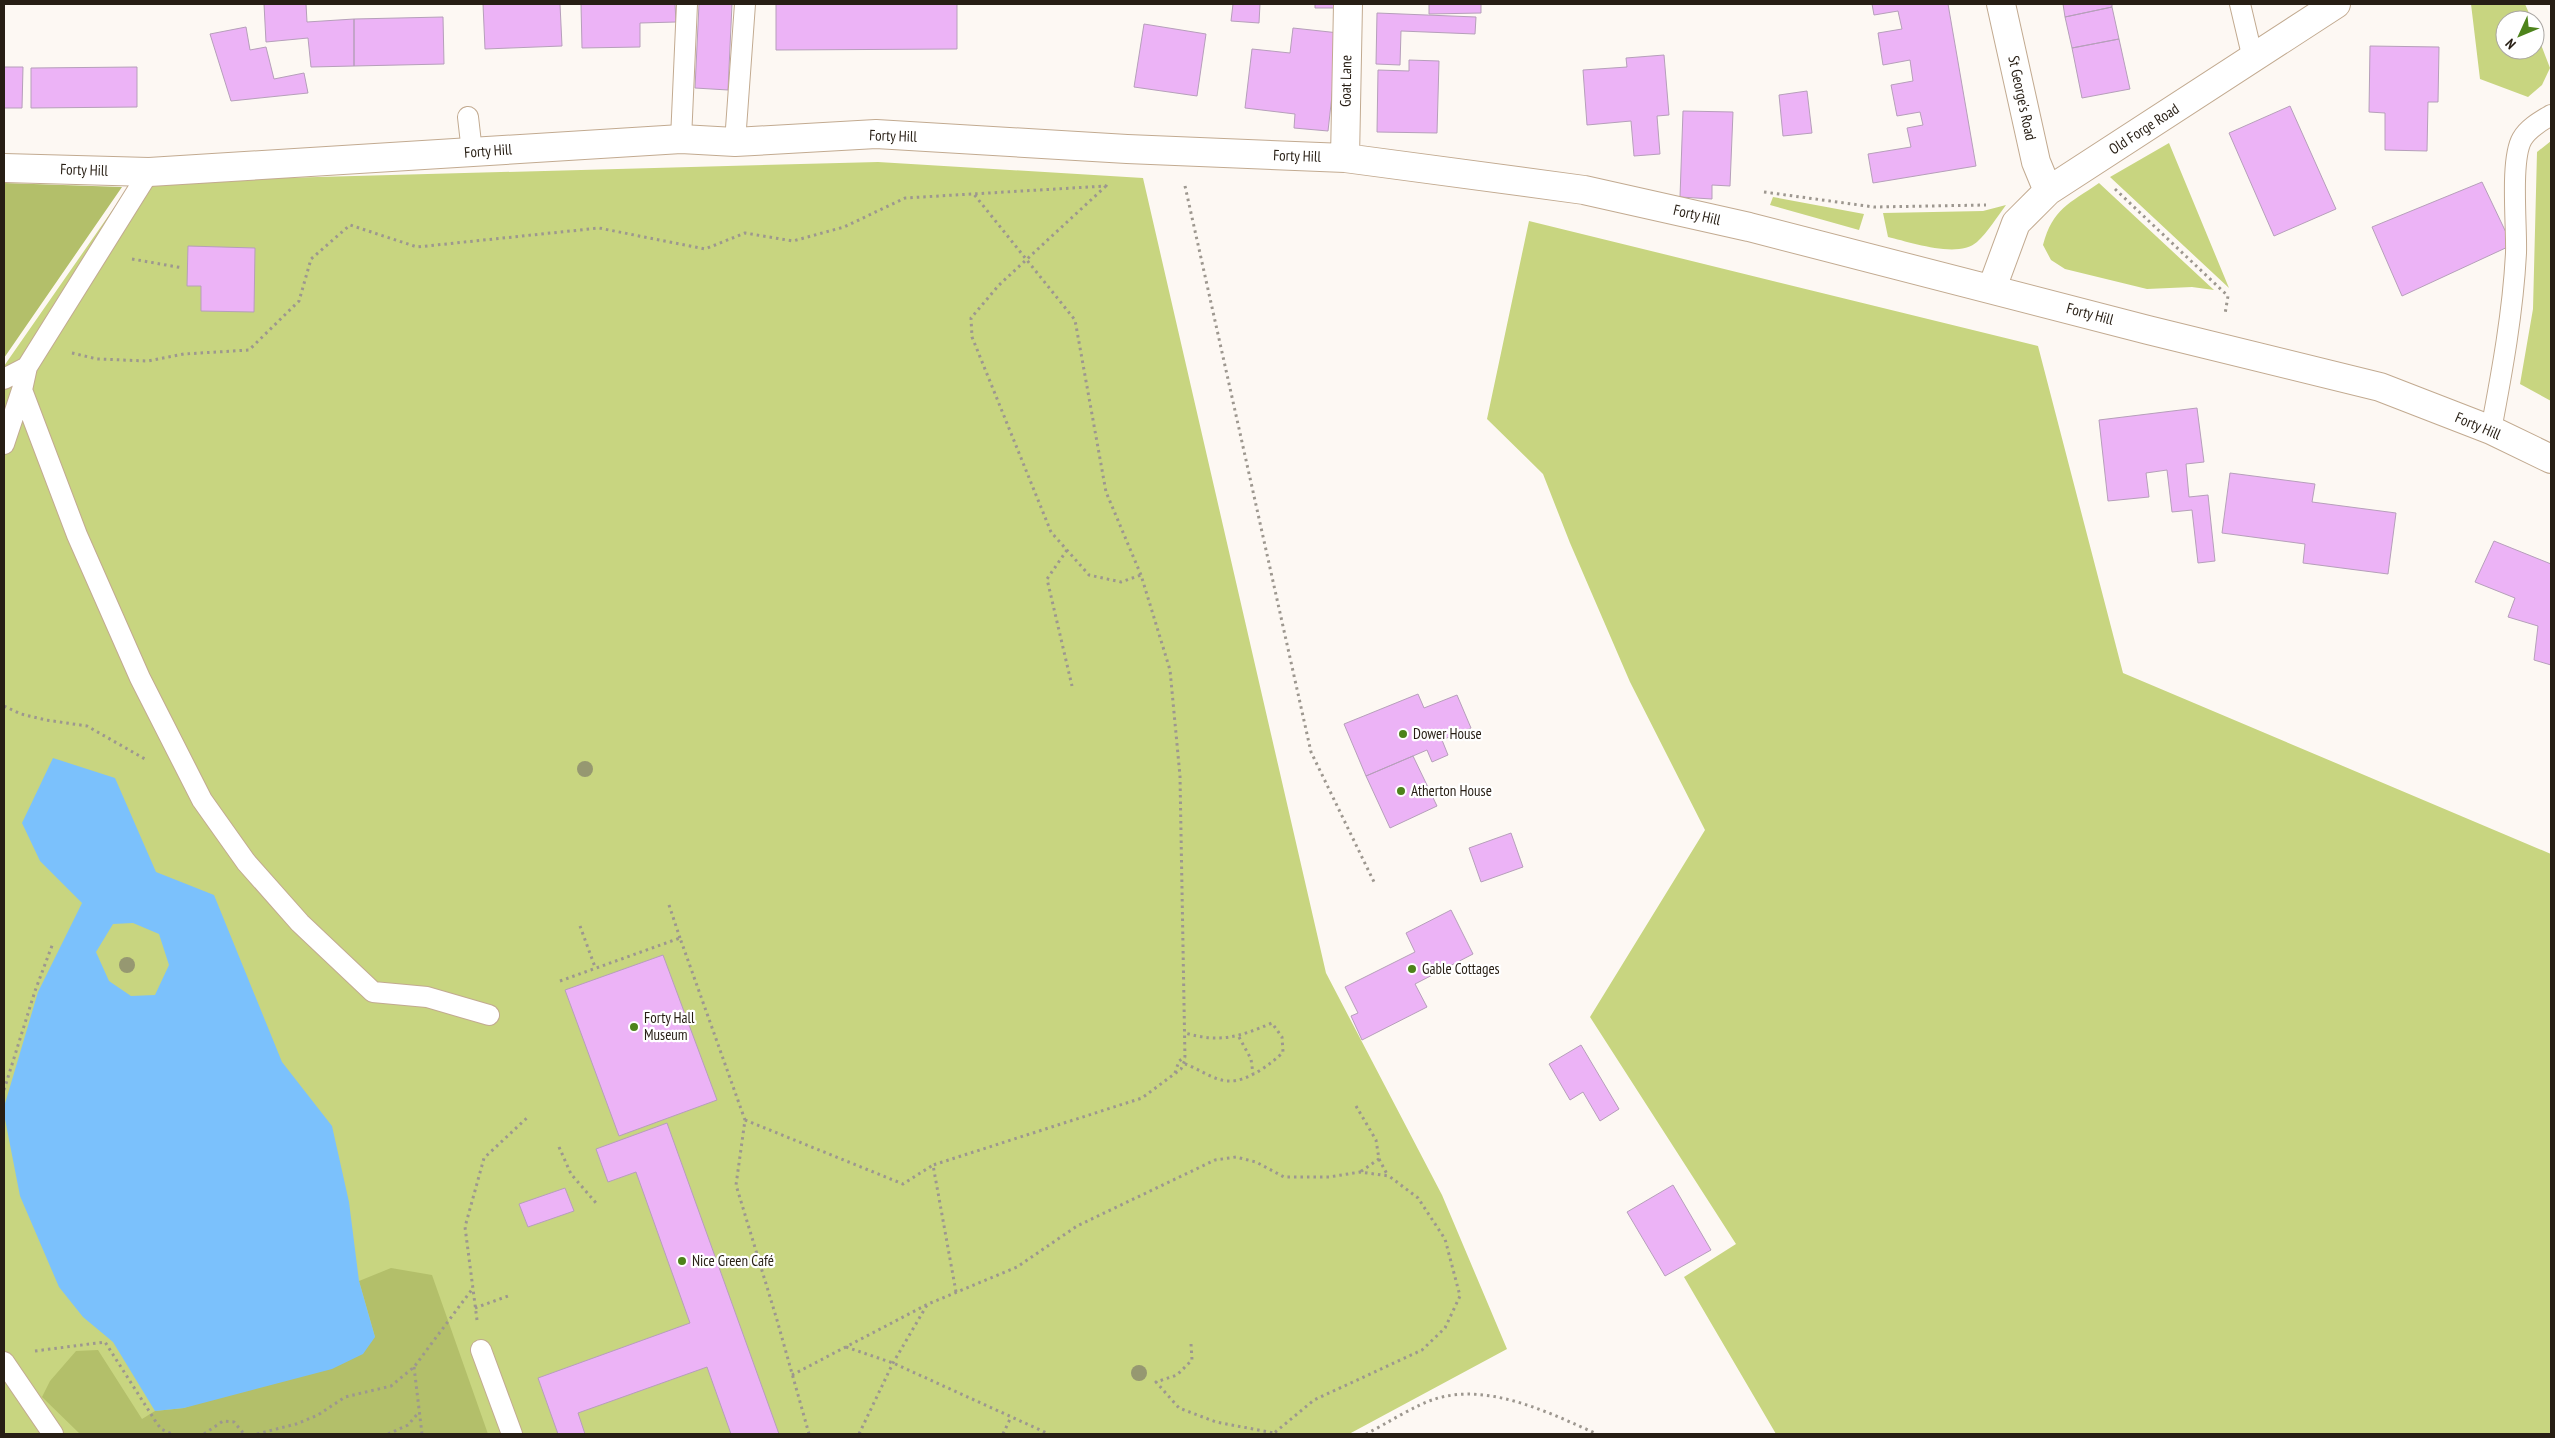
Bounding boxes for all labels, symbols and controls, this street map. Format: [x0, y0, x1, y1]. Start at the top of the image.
north arrow [2495, 10, 2545, 60]
text: N [2502, 35, 2520, 53]
street label: St George's Road [2004, 54, 2041, 142]
street label: Goat Lane [1336, 55, 1355, 107]
street label: Old Forge Road [2105, 99, 2182, 158]
street label: Forty Hill [869, 125, 918, 146]
street label: Forty Hill [463, 139, 513, 162]
street label: Forty Hill [1273, 145, 1322, 166]
street label: Forty Hill [60, 159, 109, 180]
street label: Forty Hill [1672, 200, 1723, 229]
street label: Forty Hill [2065, 298, 2116, 329]
street label: Forty Hill [2452, 407, 2504, 444]
place label: Dower House [1413, 724, 1482, 743]
marker: Dower House [1397, 728, 1409, 740]
place label: Atherton House [1411, 781, 1492, 800]
marker: Atherton House [1395, 785, 1407, 797]
place label: Gable Cottages [1422, 959, 1500, 978]
marker: Gable Cottages [1406, 963, 1418, 975]
place label: Forty Hall Museum [644, 1008, 695, 1044]
marker: Forty Hall Museum [628, 1021, 640, 1033]
place label: Nice Green Café [692, 1251, 774, 1270]
marker: Nice Green Café [676, 1255, 688, 1267]

